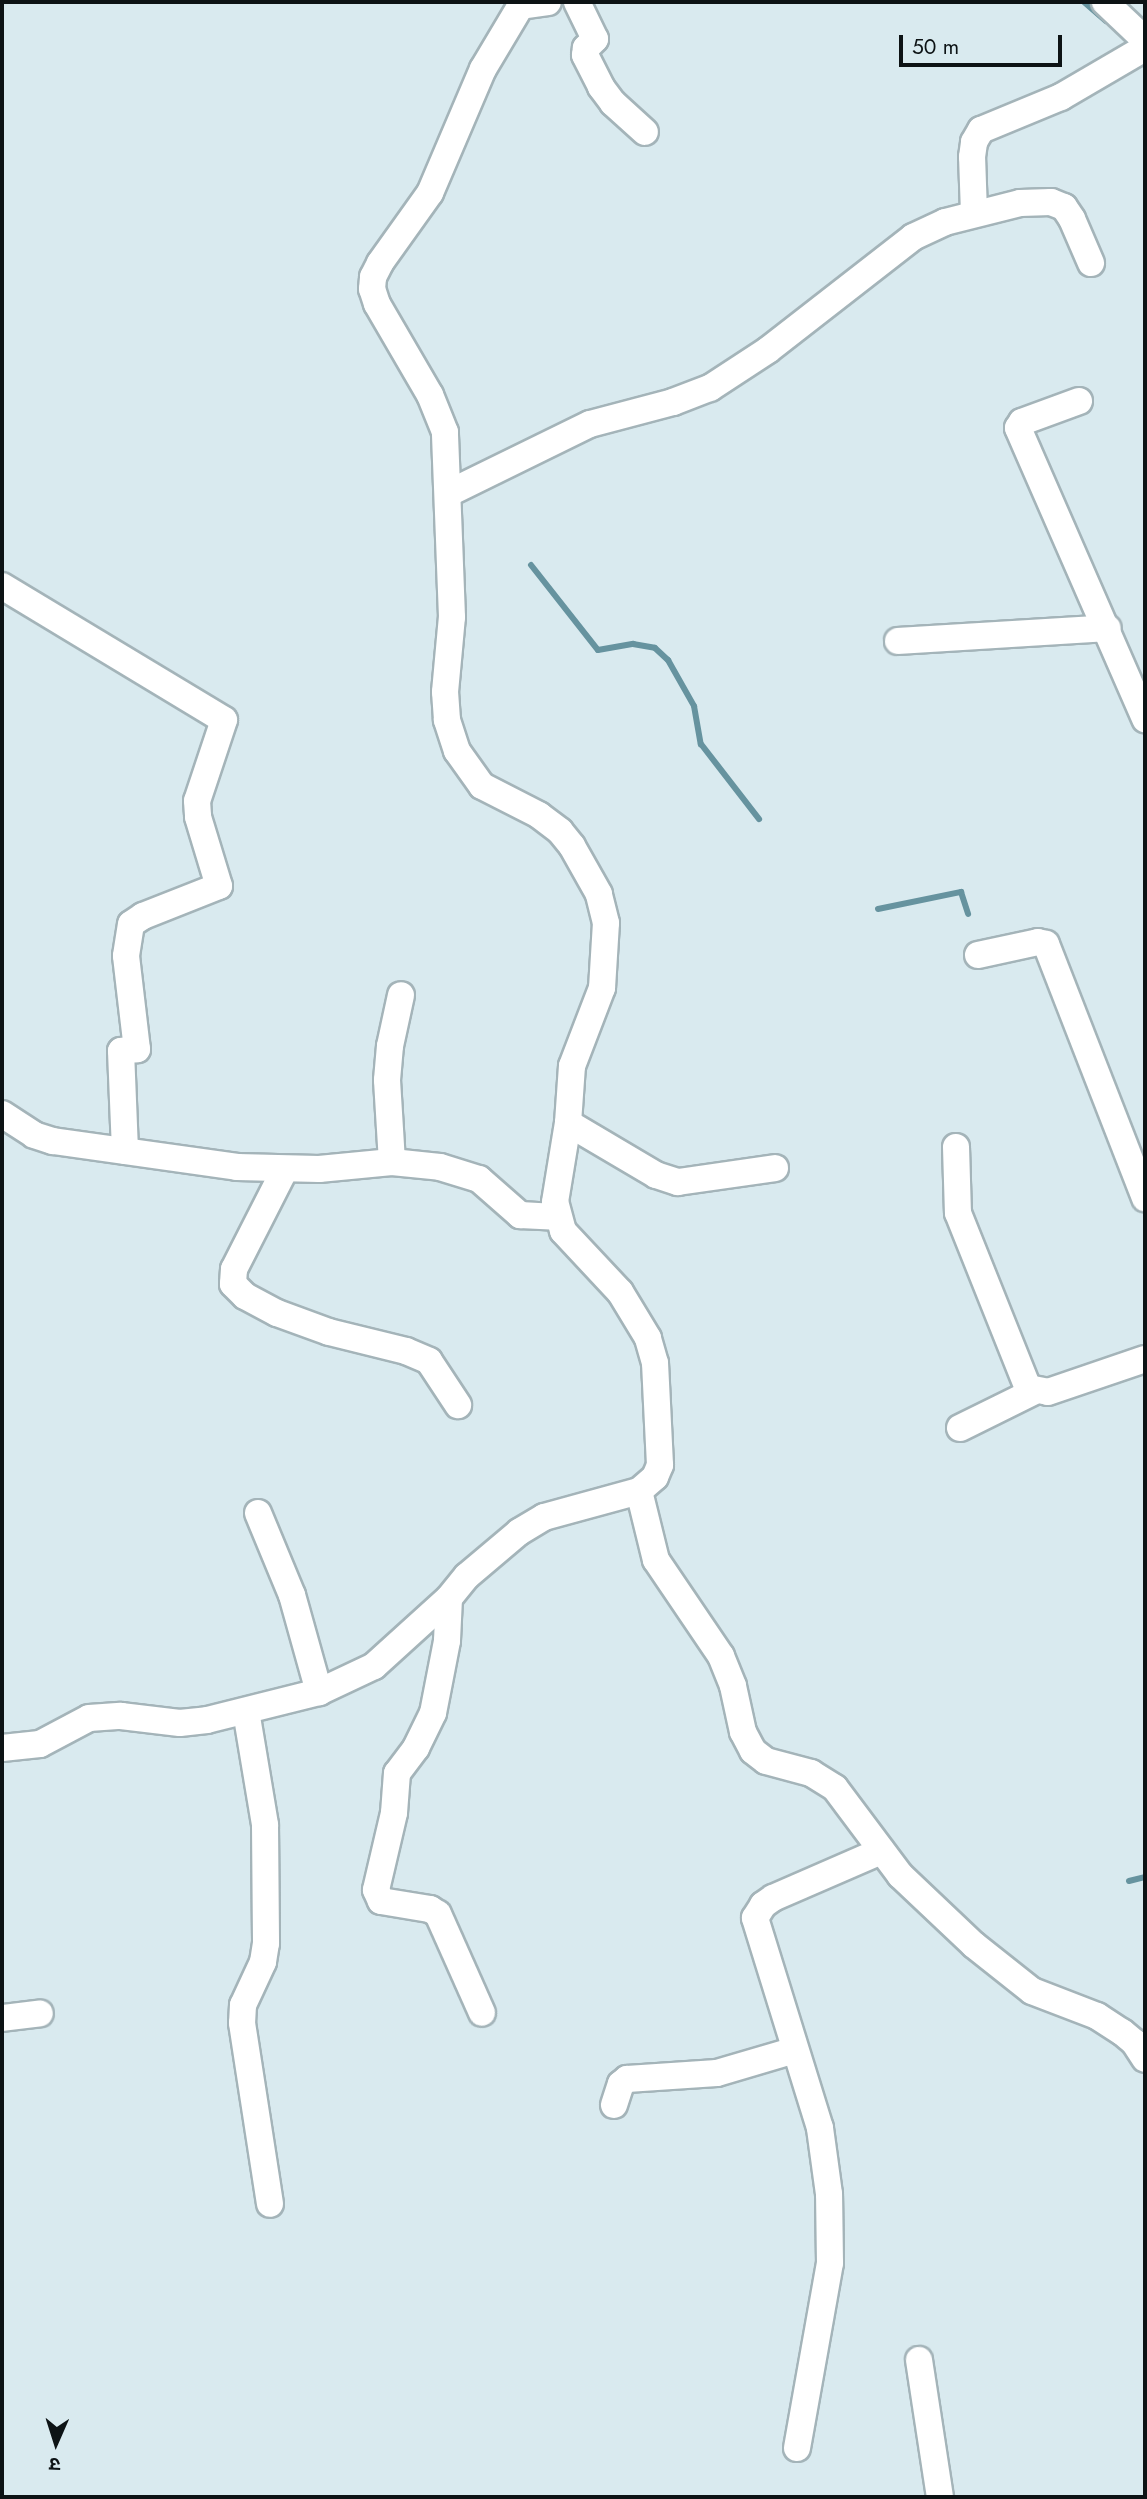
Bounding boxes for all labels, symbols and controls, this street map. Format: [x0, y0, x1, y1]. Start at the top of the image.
scale bar [902, 21, 1065, 65]
text: 50 m [912, 32, 959, 62]
north arrow [21, 2408, 91, 2478]
text: उ [49, 2451, 61, 2478]

